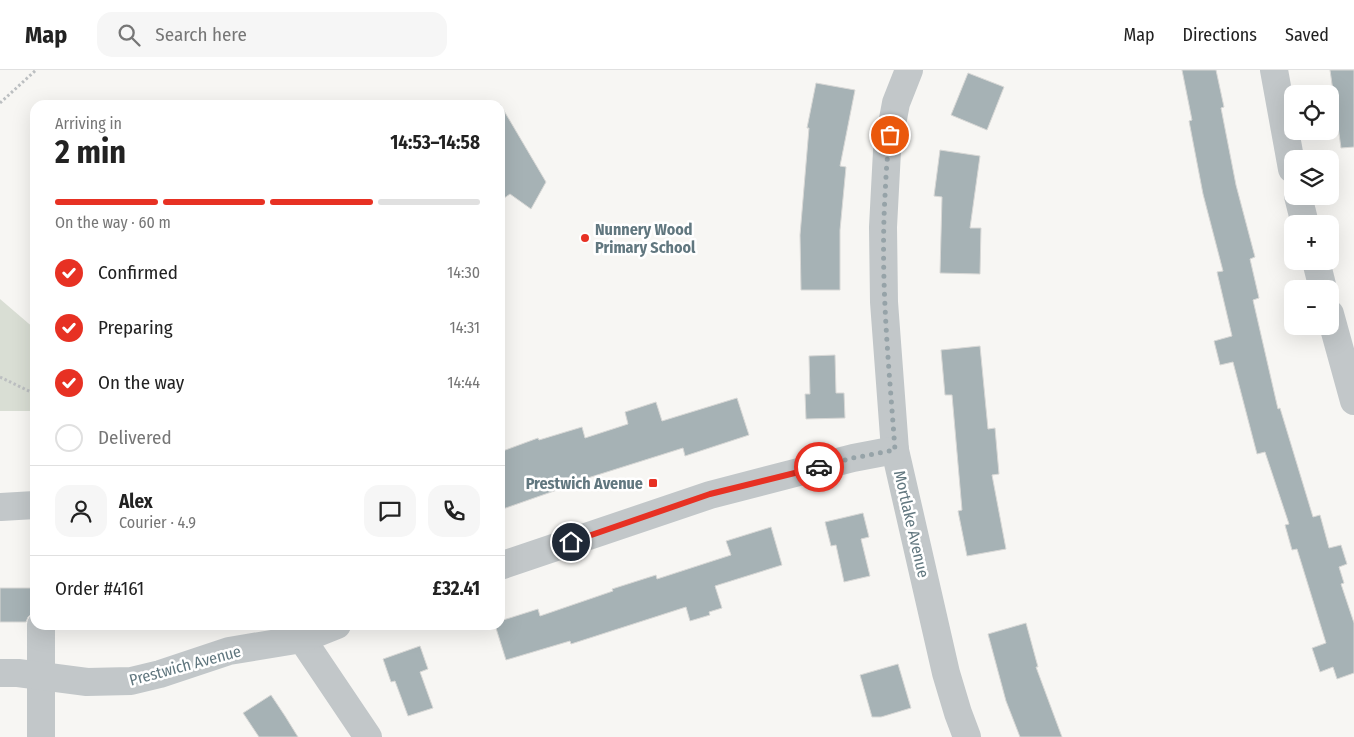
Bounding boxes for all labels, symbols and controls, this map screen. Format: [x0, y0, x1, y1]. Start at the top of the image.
search box [97, 12, 447, 57]
text: Map [25, 21, 67, 49]
icon: search [115, 21, 143, 49]
text: Search here [155, 23, 247, 46]
text: Map [1123, 24, 1155, 46]
text: Directions [1183, 24, 1257, 46]
text: Saved [1285, 24, 1329, 46]
map controls [1284, 85, 1339, 335]
button: locate [1284, 85, 1339, 140]
text: Arriving in [55, 114, 122, 133]
pin [869, 114, 911, 156]
icon: bag [876, 121, 904, 149]
text: 14:53–14:58 [390, 131, 480, 154]
text: 2 min [55, 133, 126, 171]
button: layers [1284, 150, 1339, 205]
text: On the way · 60 m [55, 213, 171, 232]
button: + [1284, 215, 1339, 270]
place label: Nunnery Wood Primary School [595, 220, 696, 257]
marker: Nunnery Wood Primary School [579, 232, 591, 244]
icon: check [55, 259, 83, 287]
text: Confirmed [98, 261, 178, 284]
text: 14:30 [447, 263, 480, 282]
button: − [1284, 280, 1339, 335]
icon: check [55, 314, 83, 342]
text: Preparing [98, 316, 173, 339]
text: 14:31 [449, 318, 480, 337]
icon: check [55, 369, 83, 397]
text: On the way [98, 371, 184, 394]
text: 14:44 [447, 373, 480, 392]
text: Delivered [98, 426, 172, 449]
courier [794, 442, 844, 492]
icon: car [805, 453, 833, 481]
street label: Mortlake Avenue [890, 469, 933, 580]
place label: Prestwich Avenue [526, 474, 643, 493]
marker: Prestwich Avenue [647, 477, 659, 489]
button: person [55, 485, 107, 537]
button: chat [364, 485, 416, 537]
button: phone [428, 485, 480, 537]
text: Alex [119, 490, 153, 513]
text: Courier · 4.9 [119, 513, 196, 532]
pin [550, 521, 592, 563]
icon: home [557, 528, 585, 556]
text: Order #4161 [55, 577, 144, 600]
text: £32.41 [433, 577, 480, 600]
street label: Prestwich Avenue [127, 641, 243, 690]

